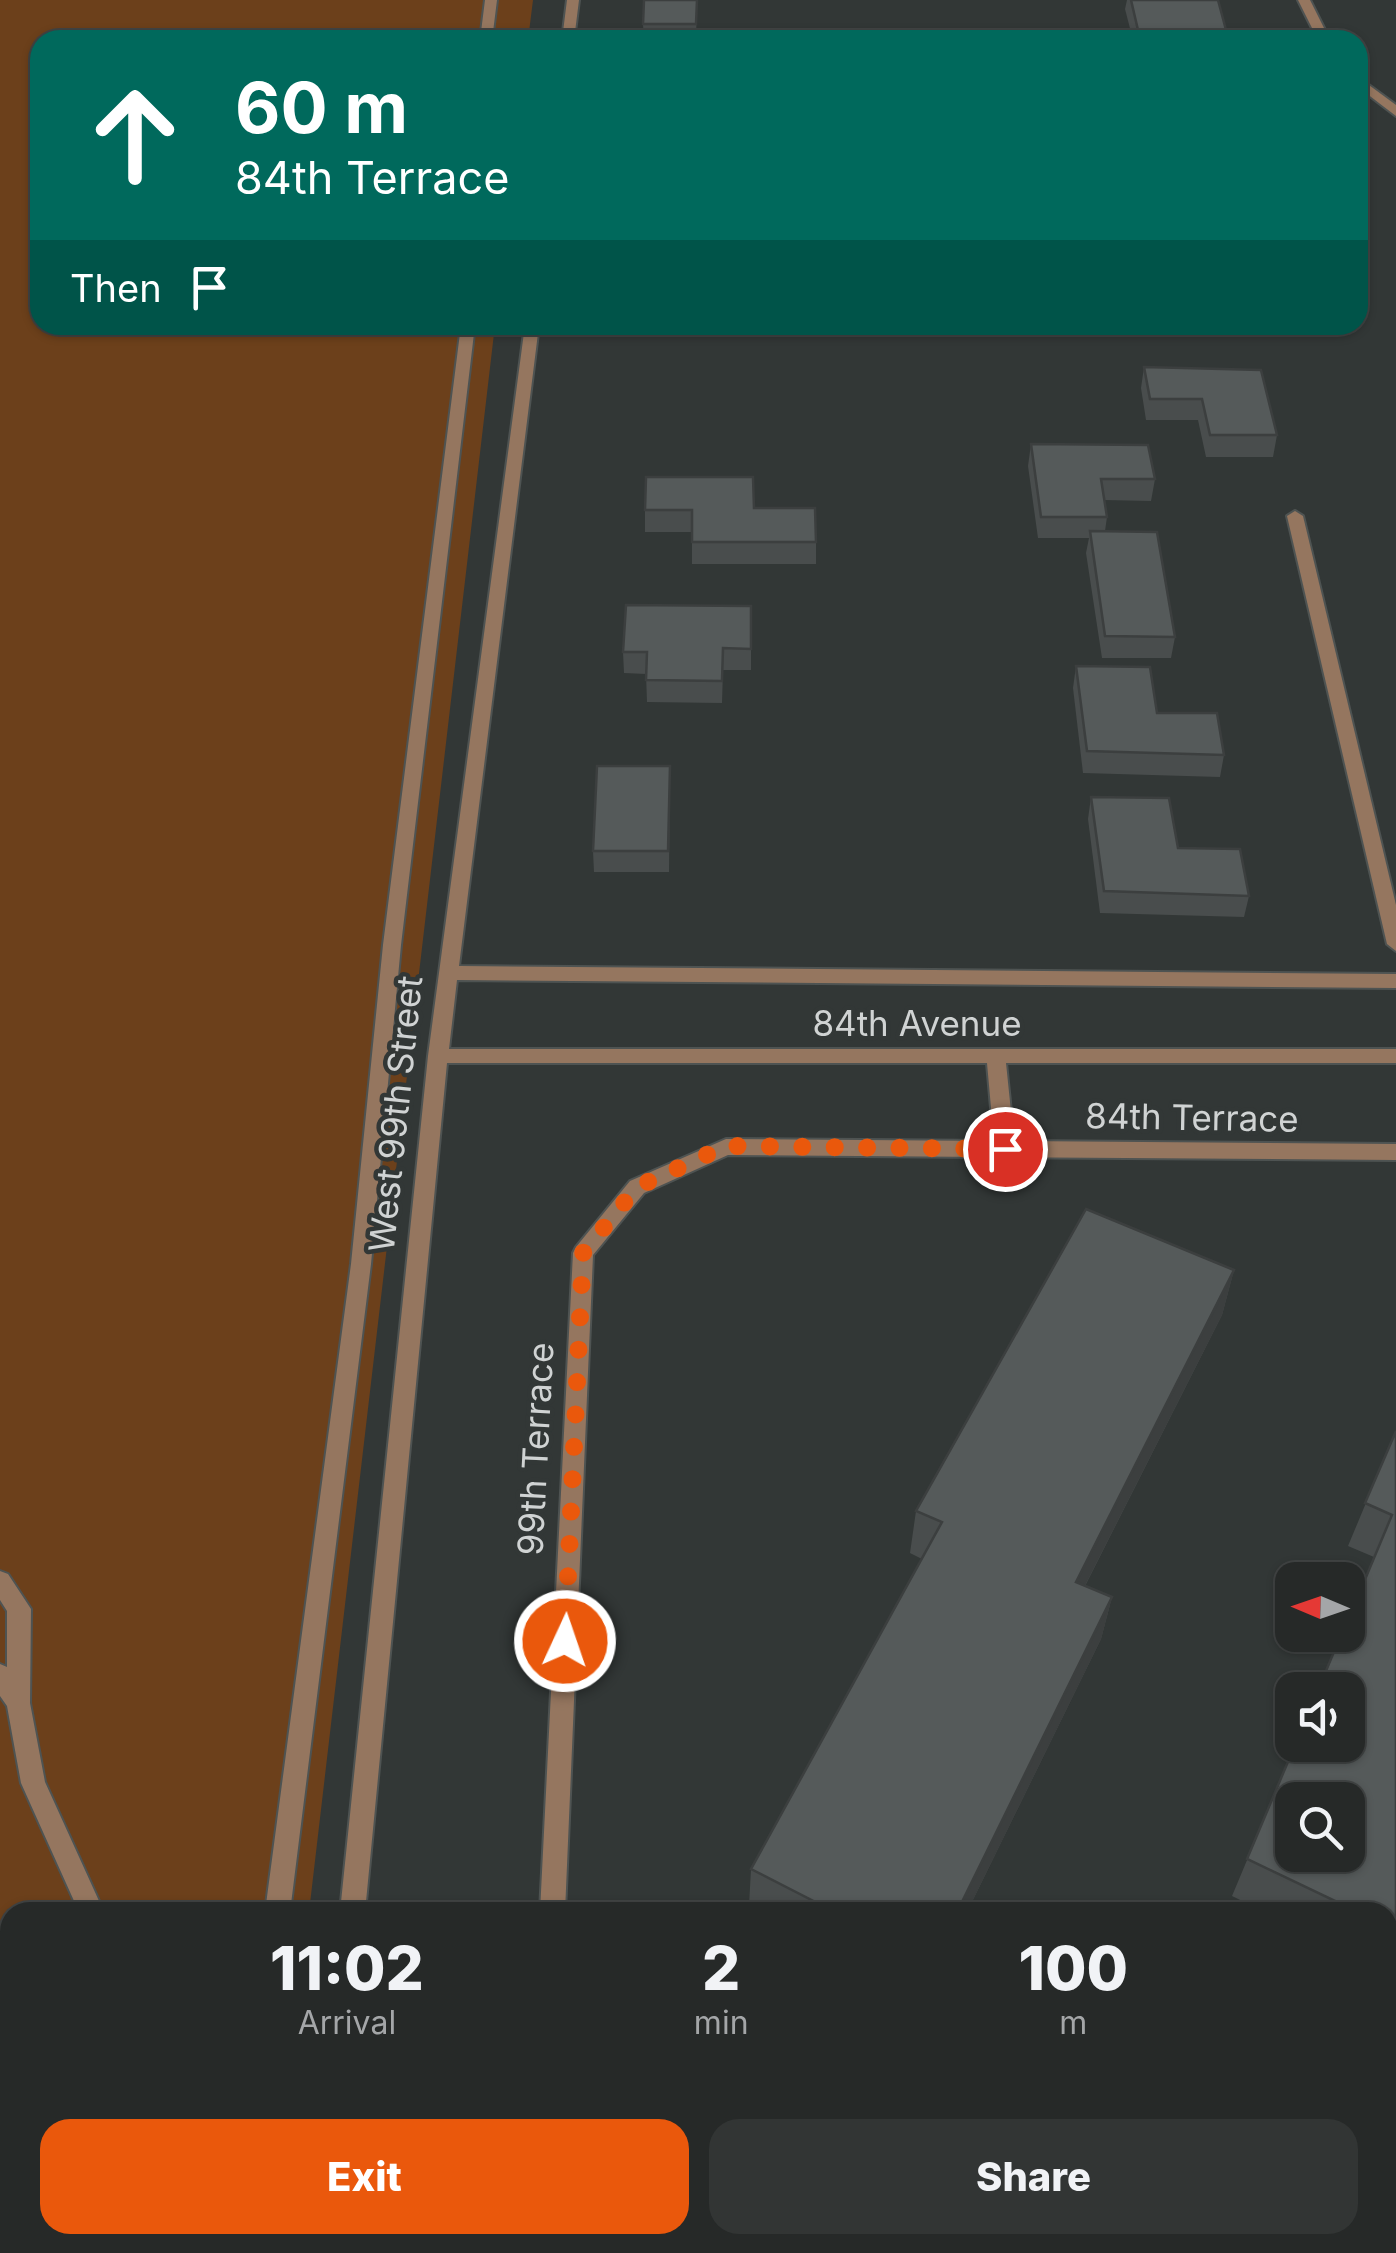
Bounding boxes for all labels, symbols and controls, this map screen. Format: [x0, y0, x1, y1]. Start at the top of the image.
text: 60 m [235, 65, 408, 150]
icon: ahead [70, 70, 200, 200]
text: 84th Terrace [235, 150, 509, 205]
icon: arrive [182, 260, 237, 315]
text: Then [70, 265, 162, 311]
street label: West 99th Street [360, 974, 430, 1254]
street label: 84th Avenue [812, 1002, 1022, 1044]
street label: 84th Terrace [1085, 1094, 1299, 1140]
pin [963, 1107, 1048, 1192]
icon: arrive [978, 1122, 1033, 1177]
street label: 99th Terrace [508, 1341, 562, 1556]
north arrow [1275, 1562, 1365, 1652]
map controls [1275, 1562, 1365, 1872]
position arrow [513, 1589, 617, 1693]
button: sound [1275, 1672, 1365, 1762]
button: search [1275, 1782, 1365, 1872]
text: 11:02 [270, 1932, 424, 2004]
text: 2 [702, 1932, 740, 2004]
text: 100 [1019, 1932, 1128, 2004]
text: Arrival [298, 2003, 396, 2042]
text: min [694, 2003, 749, 2042]
text: m [1059, 2003, 1087, 2042]
button: Exit [40, 2119, 689, 2234]
button: Share [709, 2119, 1358, 2234]

